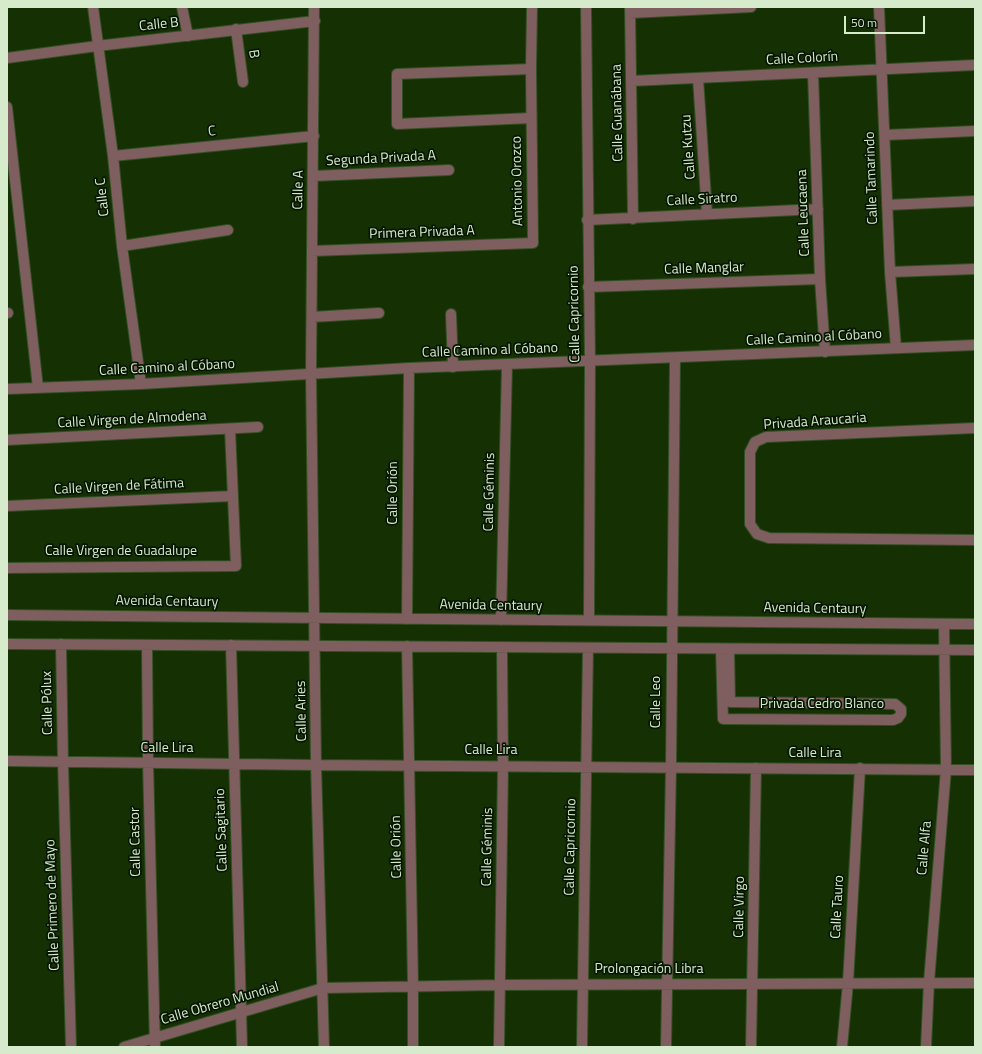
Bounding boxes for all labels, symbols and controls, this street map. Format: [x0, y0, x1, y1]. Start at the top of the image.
scale bar [846, 8, 927, 34]
text: 50 m [851, 13, 877, 32]
street label: Calle B [138, 15, 180, 35]
street label: B [244, 49, 262, 59]
street label: Calle Colorín [766, 49, 838, 69]
street label: Calle Guanábana [609, 64, 627, 162]
street label: Calle Kutzu [678, 114, 700, 180]
street label: C [207, 123, 217, 141]
street label: Calle Tamarindo [862, 131, 882, 225]
street label: Antonio Orozco [509, 136, 527, 226]
street label: Segunda Privada A [326, 148, 436, 170]
street label: Calle Leucaena [794, 169, 814, 257]
street label: Calle A [290, 170, 308, 210]
street label: Calle C [93, 177, 113, 217]
street label: Calle Siratro [666, 190, 738, 210]
street label: Primera Privada A [369, 223, 475, 243]
street label: Calle Manglar [664, 259, 744, 279]
street label: Calle Capricornio [566, 265, 584, 363]
street label: Calle Camino al Cóbano [746, 326, 882, 350]
street label: Calle Camino al Cóbano [422, 340, 558, 362]
street label: Calle Camino al Cóbano [99, 356, 235, 380]
street label: Calle Virgen de Almodena [57, 408, 207, 432]
street label: Privada Araucaria [763, 410, 867, 434]
street label: Calle Géminis [481, 452, 499, 532]
street label: Calle Orión [386, 461, 402, 525]
street label: Calle Virgen de Fátima [54, 475, 184, 499]
street label: Calle Virgen de Guadalupe [45, 544, 197, 560]
street label: Avenida Centaury [115, 593, 219, 611]
street label: Avenida Centaury [439, 597, 543, 615]
street label: Avenida Centaury [763, 600, 867, 618]
street label: Calle Pólux [39, 671, 57, 735]
street label: Calle Leo [649, 676, 665, 728]
street label: Calle Aries [293, 680, 311, 742]
street label: Privada Cedro Blanco [760, 697, 884, 713]
street label: Calle Lira [141, 741, 193, 757]
street label: Calle Lira [465, 743, 517, 759]
street label: Calle Lira [789, 746, 841, 762]
street label: Calle Sagitario [212, 788, 232, 872]
street label: Calle Capricornio [562, 798, 580, 896]
street label: Calle Castor [127, 807, 145, 877]
street label: Calle Géminis [479, 807, 497, 887]
street label: Calle Orión [388, 815, 406, 879]
street label: Calle Alfa [914, 820, 936, 876]
street label: Calle Primero de Mayo [42, 839, 64, 971]
street label: Calle Tauro [828, 875, 848, 939]
street label: Calle Virgo [731, 876, 749, 938]
street label: Prolongación Libra [595, 962, 703, 978]
street label: Calle Obrero Mundial [159, 979, 281, 1029]

